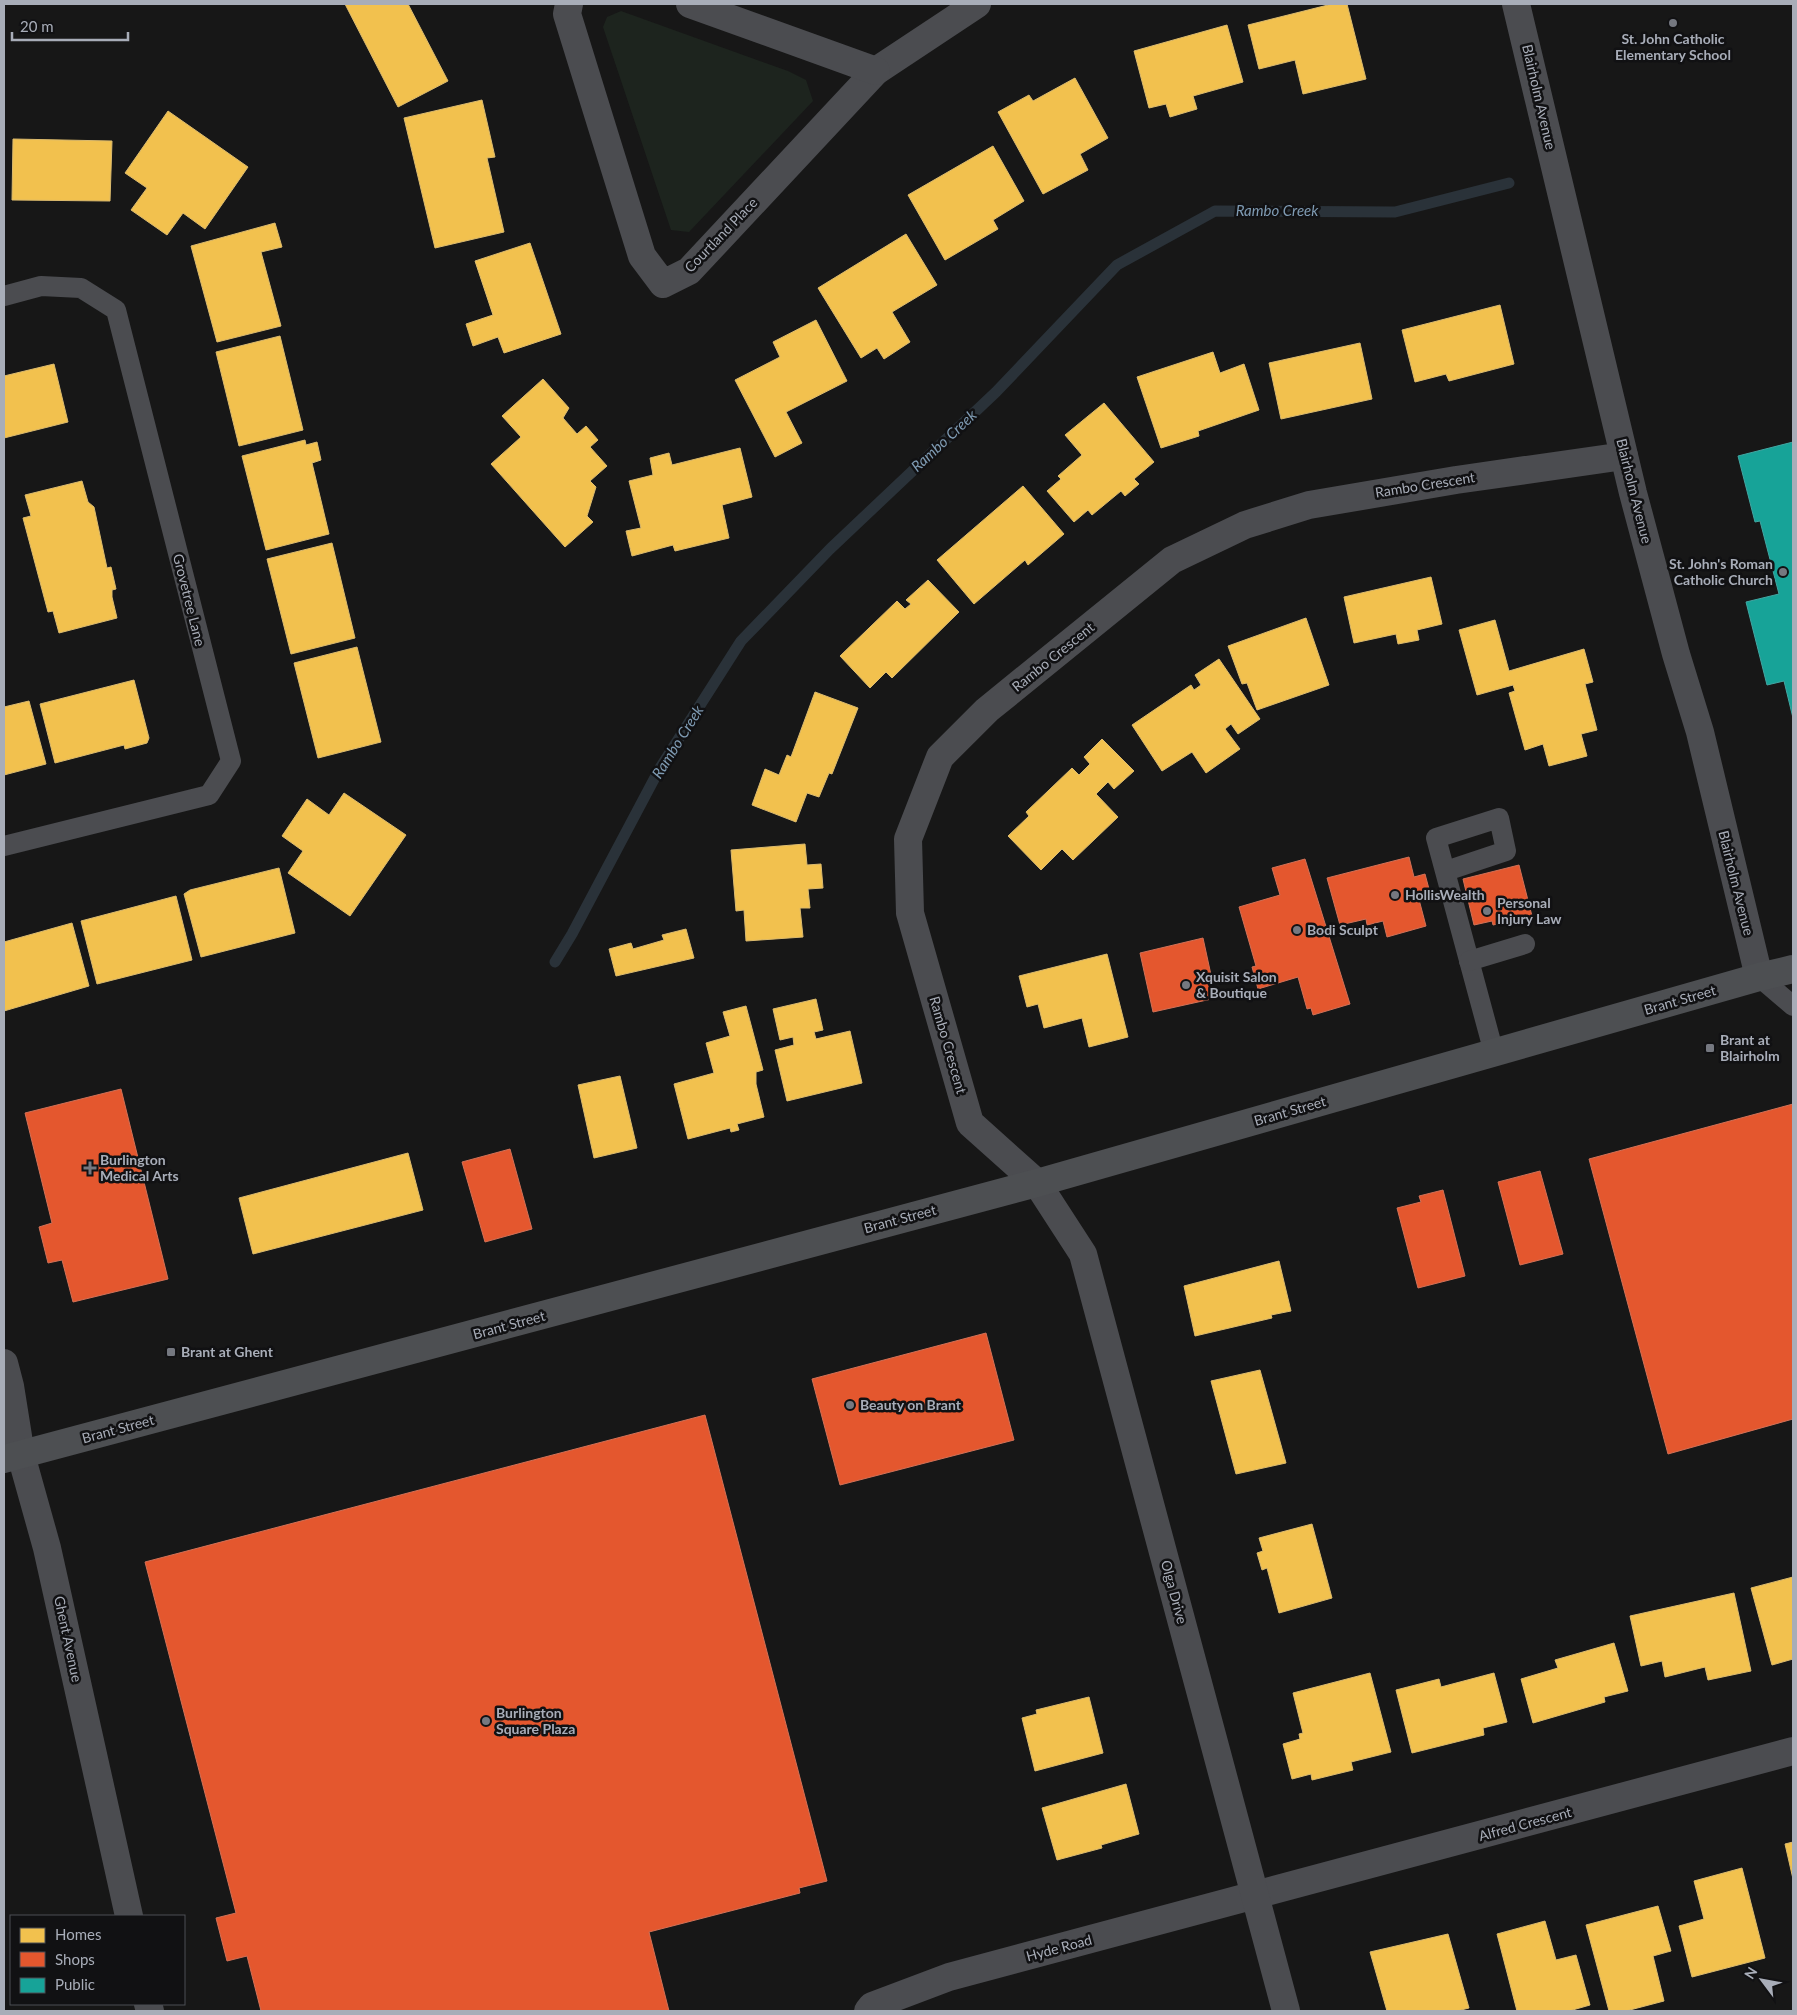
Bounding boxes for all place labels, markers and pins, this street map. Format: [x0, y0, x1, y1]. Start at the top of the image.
marker: St. John Catholic Elementary School [1667, 17, 1679, 29]
place label: St. John Catholic Elementary School [1615, 30, 1731, 63]
place label: St. John's Roman Catholic Church [1669, 555, 1773, 588]
marker: St. John's Roman Catholic Church [1777, 566, 1789, 578]
place label: HollisWealth [1405, 886, 1485, 903]
marker: HollisWealth [1389, 889, 1401, 901]
place label: Personal Injury Law [1497, 894, 1562, 927]
marker: Personal Injury Law [1481, 905, 1493, 917]
place label: Bodi Sculpt [1307, 921, 1379, 938]
marker: Bodi Sculpt [1291, 924, 1303, 936]
place label: Xquisit Salon & Boutique [1196, 968, 1277, 1001]
marker: Xquisit Salon & Boutique [1180, 979, 1192, 991]
place label: Brant at Blairholm [1720, 1031, 1780, 1064]
marker: Brant at Blairholm [1704, 1042, 1716, 1054]
place label: Burlington Medical Arts [100, 1151, 179, 1184]
marker: Burlington Medical Arts [84, 1162, 96, 1174]
place label: Brant at Ghent [181, 1343, 274, 1360]
marker: Brant at Ghent [165, 1346, 177, 1358]
place label: Beauty on Brant [860, 1396, 962, 1413]
marker: Beauty on Brant [844, 1399, 856, 1411]
place label: Burlington Square Plaza [496, 1704, 575, 1737]
marker: Burlington Square Plaza [480, 1715, 492, 1727]

